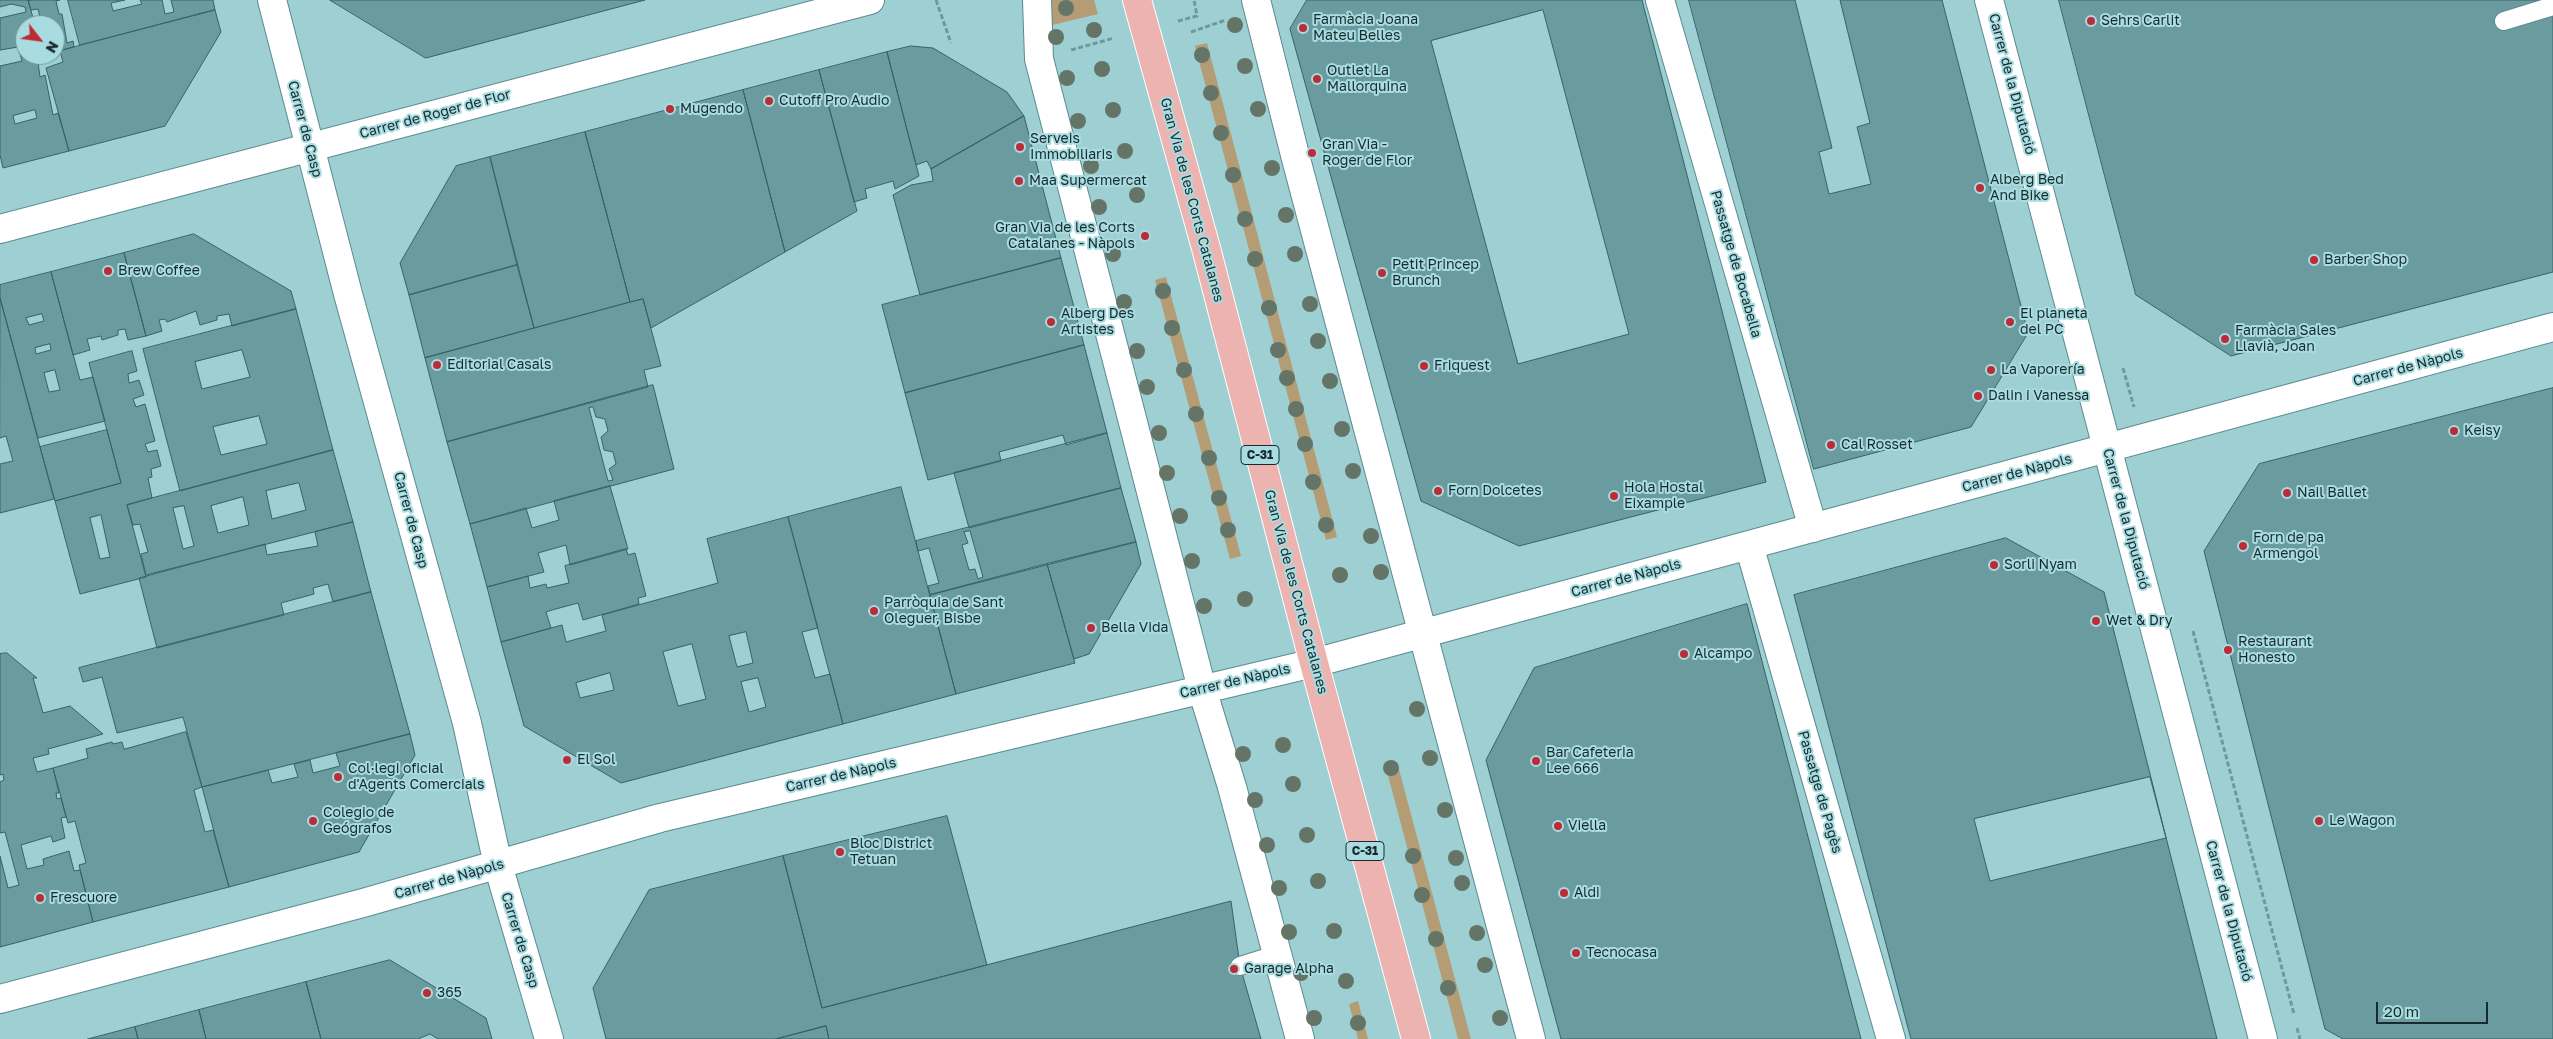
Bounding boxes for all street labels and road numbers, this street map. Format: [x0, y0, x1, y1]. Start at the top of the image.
street label: Carrer de la Diputació [1985, 12, 2039, 156]
street label: Carrer de Casp [284, 79, 326, 179]
street label: Carrer de Roger de Flor [358, 86, 512, 142]
street label: Gran Via de les Corts Catalanes [1157, 96, 1227, 304]
street label: Passatge de Bocabella [1707, 188, 1765, 340]
street label: Carrer de Nàpols [2351, 344, 2465, 390]
road number: C-31 [1241, 446, 1279, 464]
street label: Carrer de la Diputació [2099, 447, 2153, 591]
street label: Carrer de Nàpols [1960, 450, 2074, 496]
street label: Carrer de Casp [390, 470, 432, 570]
street label: Gran Via de les Corts Catalanes [1261, 488, 1331, 696]
street label: Carrer de Nàpols [1569, 555, 1683, 601]
street label: Carrer de Nàpols [1178, 660, 1292, 702]
street label: Passatge de Pagès [1794, 729, 1846, 855]
street label: Carrer de Nàpols [784, 754, 898, 796]
street label: Carrer de la Diputació [2202, 839, 2256, 983]
road number: C-31 [1346, 841, 1384, 860]
street label: Carrer de Nàpols [392, 855, 506, 903]
street label: Carrer de Casp [497, 890, 543, 990]

